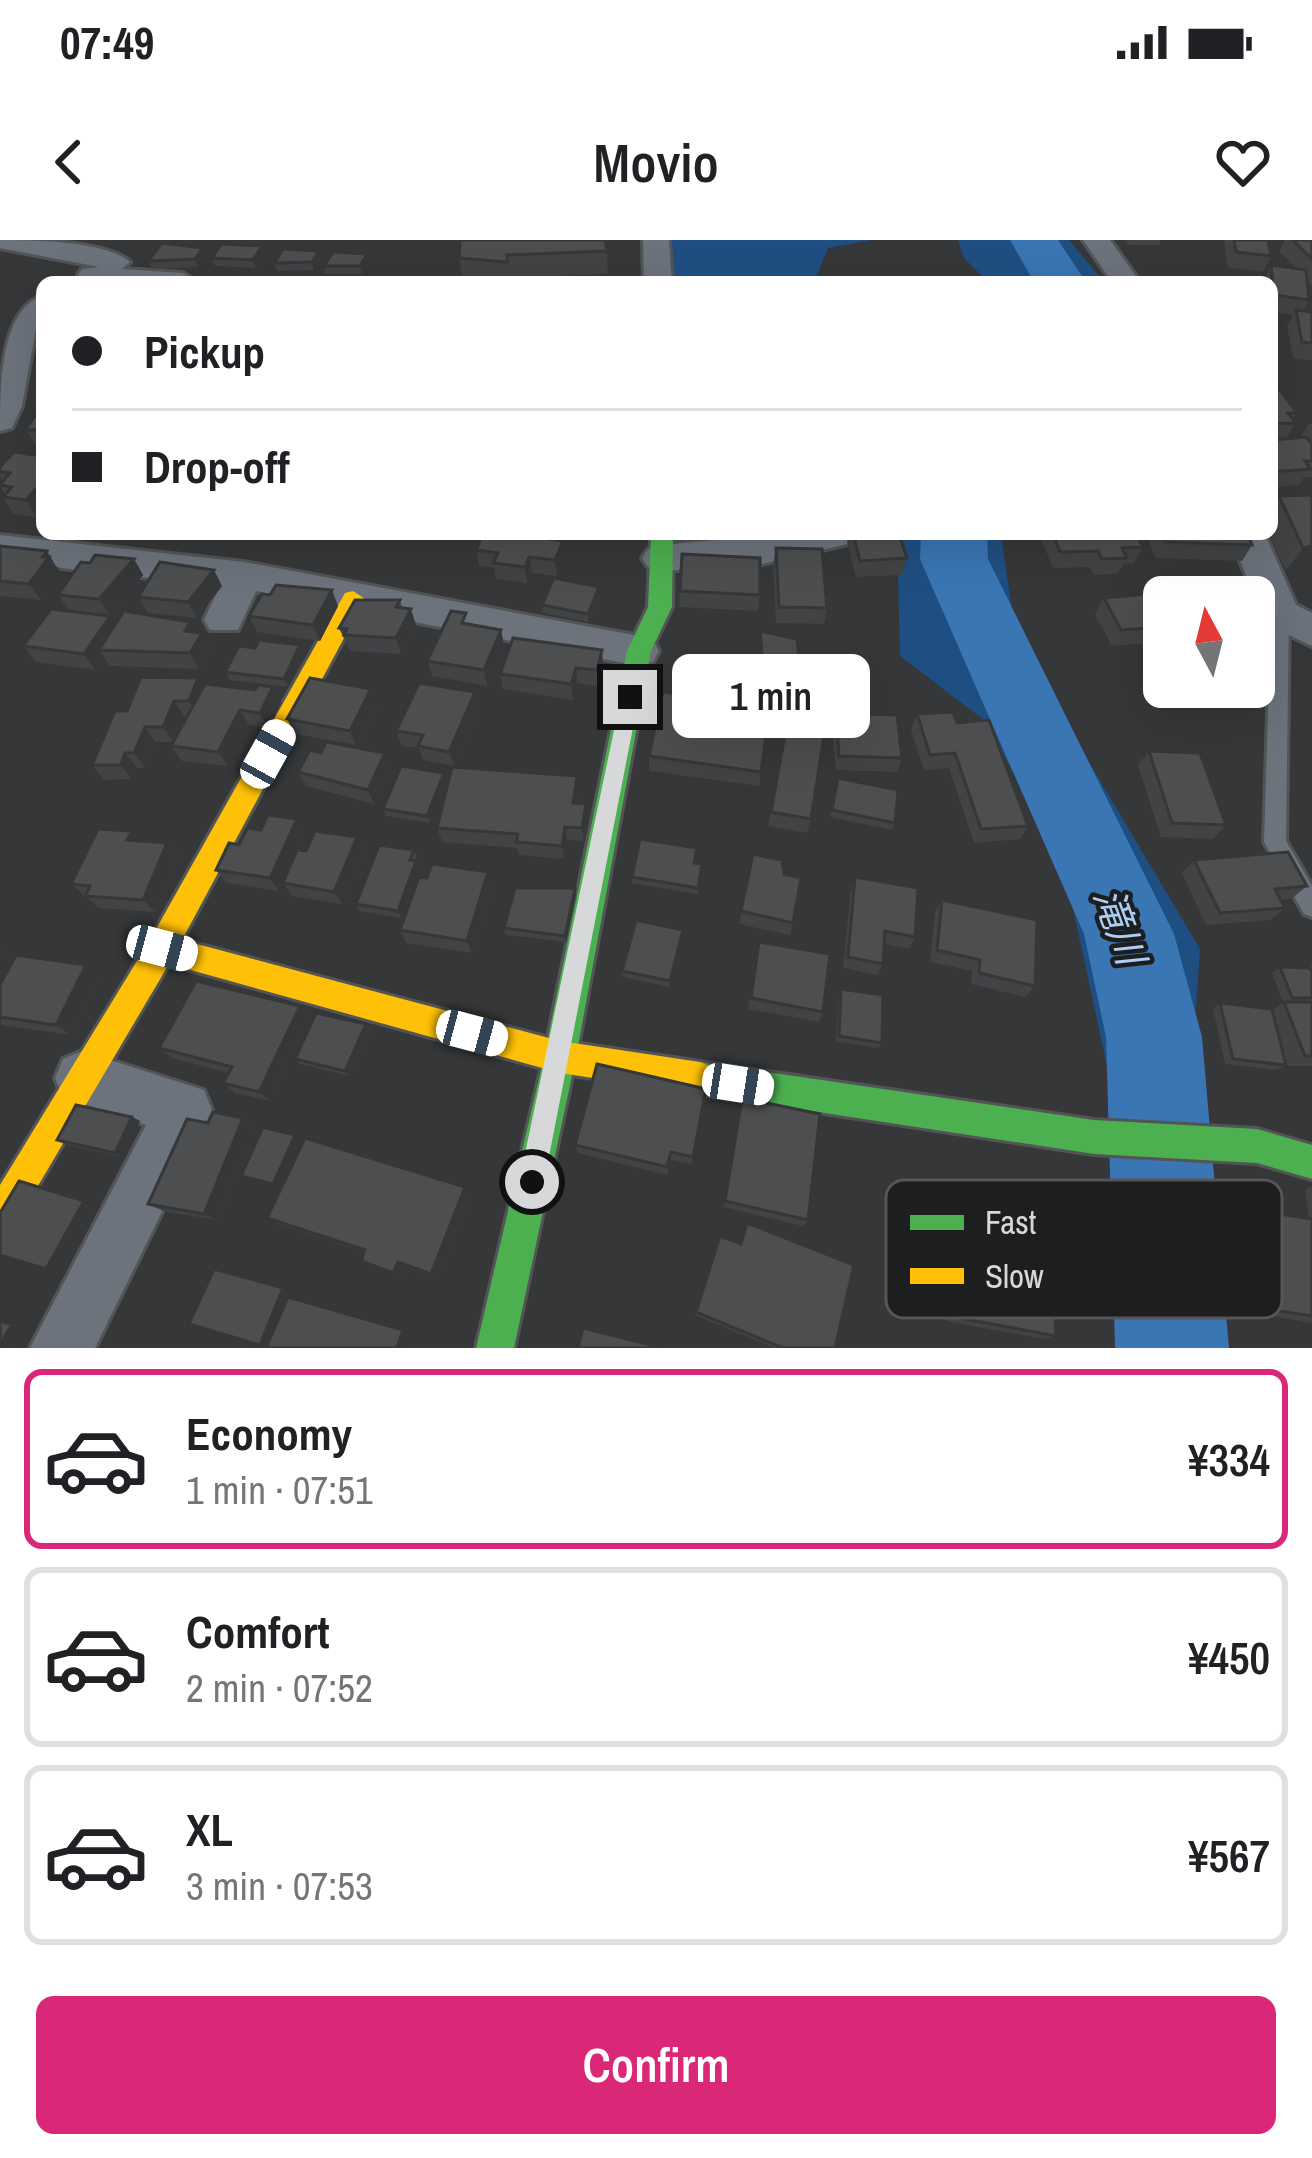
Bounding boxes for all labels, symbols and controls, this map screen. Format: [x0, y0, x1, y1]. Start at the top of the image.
text: 07:49 [60, 12, 154, 73]
text: Movio [593, 126, 719, 199]
icon: back [36, 129, 102, 195]
icon: heart [1210, 129, 1276, 195]
text: Pickup [144, 321, 265, 382]
text: Drop-off [144, 436, 290, 497]
north arrow [1143, 576, 1275, 708]
map controls [1143, 576, 1275, 708]
callout: 1 min [672, 655, 870, 739]
route end [603, 670, 657, 724]
text: 1 min [730, 670, 812, 722]
car [235, 714, 301, 794]
water label: 滝川 [1082, 880, 1159, 975]
car [123, 921, 201, 975]
car [433, 1006, 511, 1060]
car [700, 1061, 776, 1107]
route start [505, 1155, 559, 1209]
legend [886, 1180, 1282, 1318]
text: Fast [985, 1200, 1036, 1244]
text: Slow [985, 1254, 1044, 1298]
text: Economy [186, 1403, 352, 1464]
icon: car [42, 1405, 150, 1513]
text: ¥334 [1188, 1429, 1270, 1490]
text: 1 min · 07:51 [186, 1464, 373, 1516]
text: Comfort [186, 1601, 329, 1662]
icon: car [42, 1603, 150, 1711]
text: ¥450 [1188, 1627, 1270, 1688]
text: 2 min · 07:52 [186, 1662, 373, 1714]
text: XL [186, 1799, 233, 1860]
icon: car [42, 1801, 150, 1909]
text: ¥567 [1188, 1825, 1270, 1886]
text: 3 min · 07:53 [186, 1860, 373, 1912]
button: Confirm [36, 1996, 1276, 2134]

